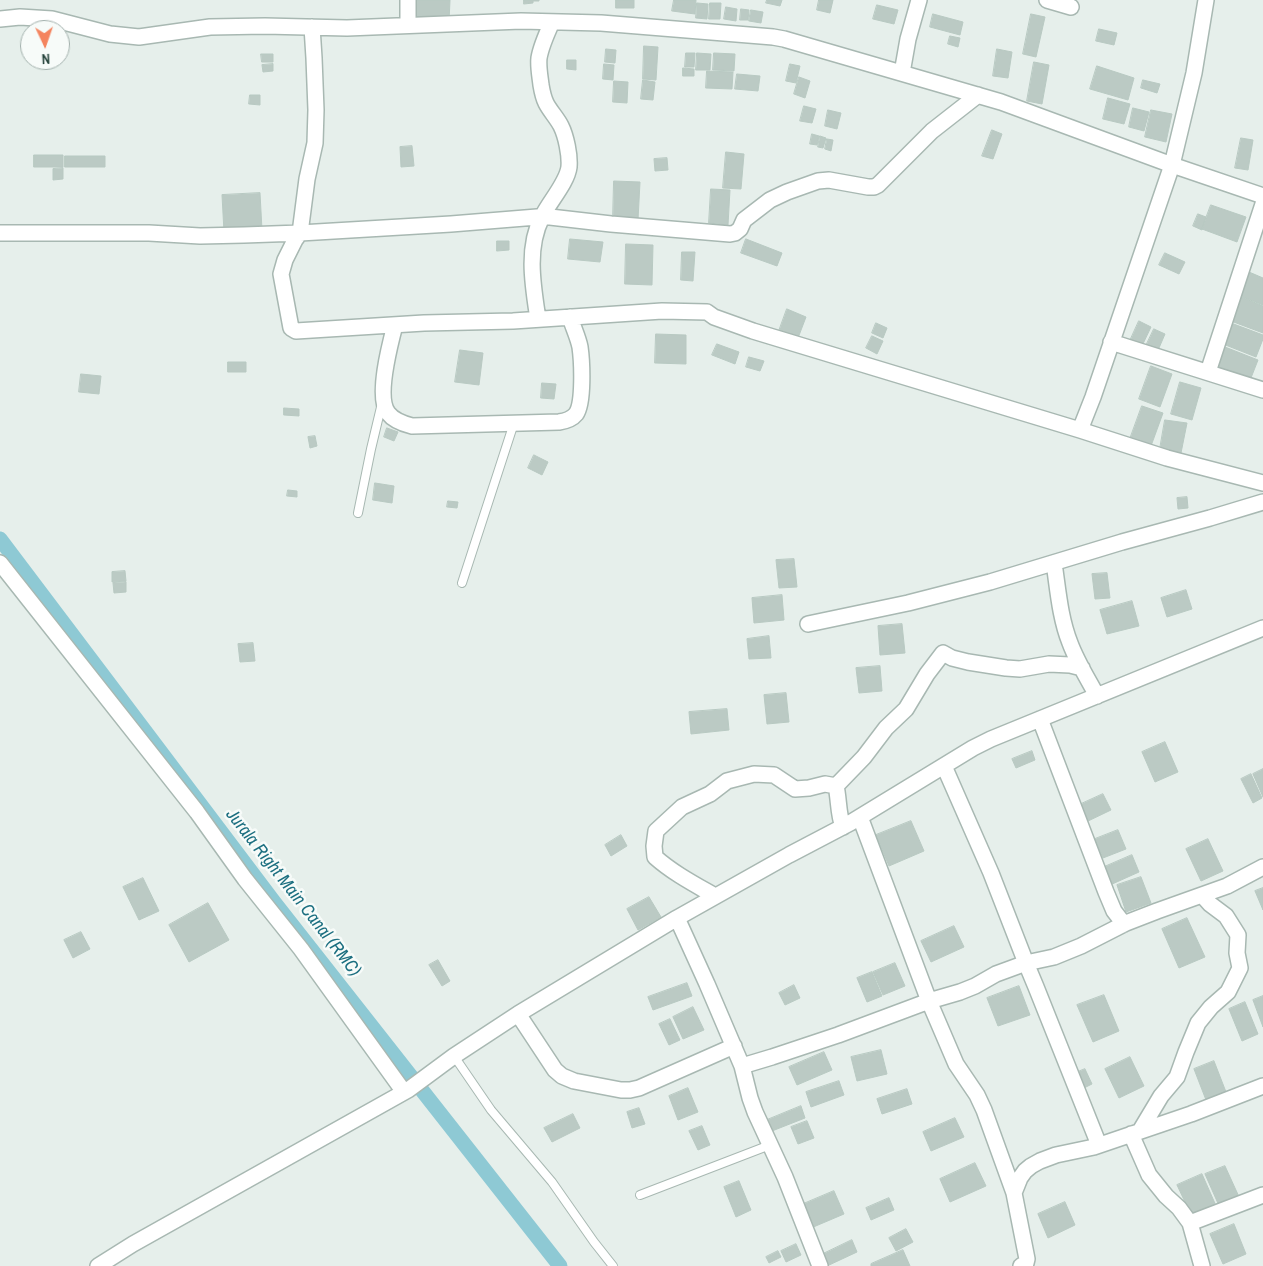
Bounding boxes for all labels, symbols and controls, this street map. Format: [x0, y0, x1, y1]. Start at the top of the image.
north arrow [20, 20, 70, 70]
text: N [41, 50, 50, 68]
water label: Jurala Right Main Canal (RMC) [221, 805, 365, 981]

